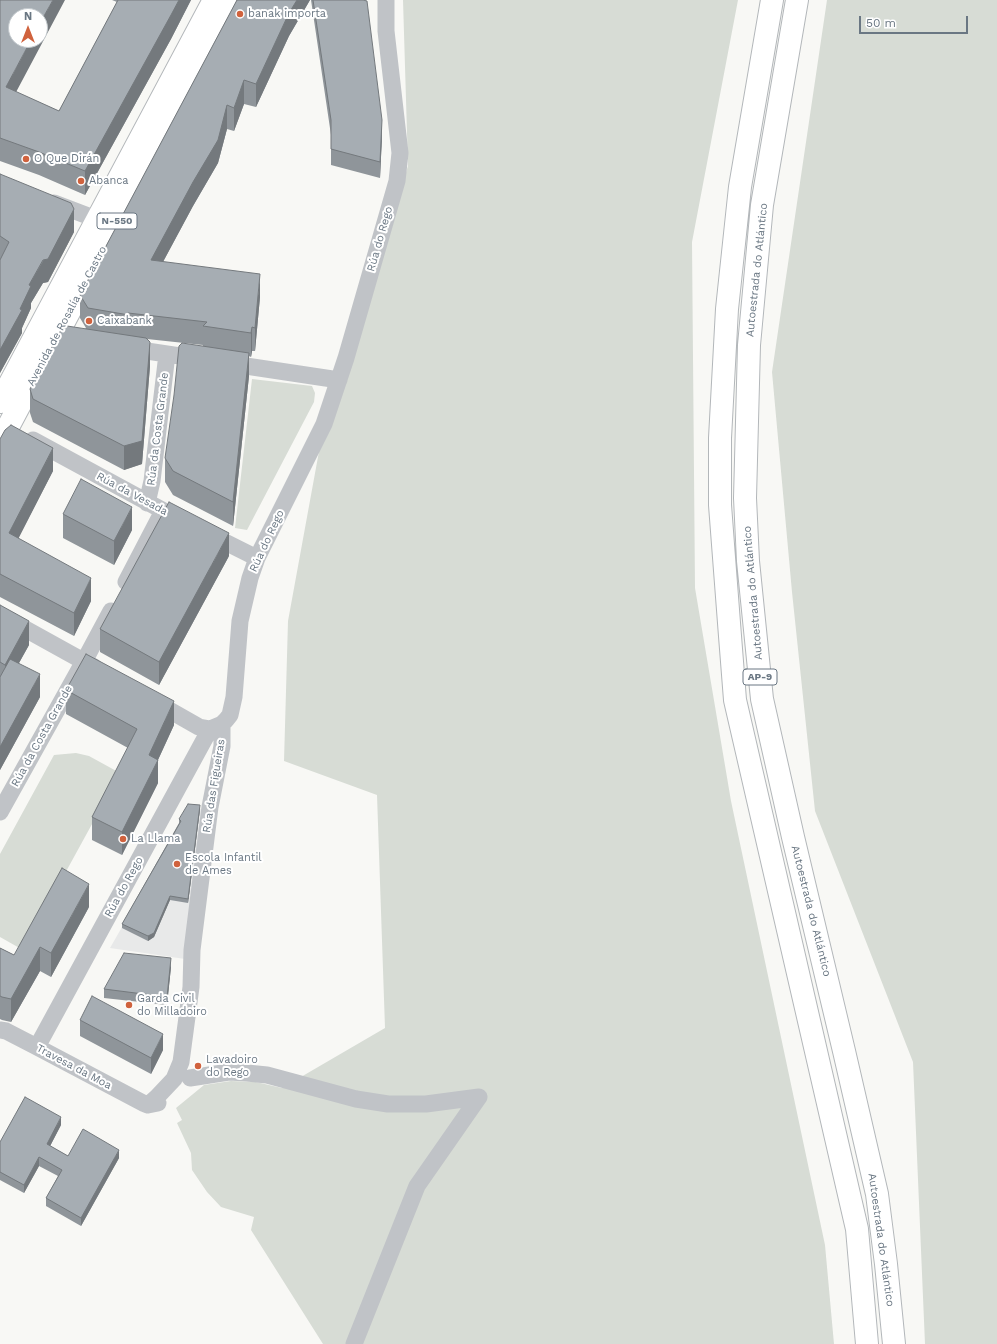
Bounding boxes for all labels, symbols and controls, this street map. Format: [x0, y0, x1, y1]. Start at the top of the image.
place label: banak importa [248, 7, 326, 21]
north arrow [8, 8, 48, 48]
scale bar [861, 8, 970, 34]
marker: banak importa [235, 9, 245, 19]
text: N [24, 10, 32, 23]
text: 50 m [866, 16, 896, 30]
place label: O Que Dirán [34, 152, 99, 166]
marker: O Que Dirán [21, 154, 31, 164]
place label: Abanca [89, 174, 129, 188]
marker: Abanca [76, 176, 86, 186]
street label: Autoestrada do Atlántico [743, 202, 771, 338]
street label: Rúa do Rego [364, 205, 396, 273]
road number: N-550 [97, 213, 137, 229]
street label: Avenida de Rosalía de Castro [24, 244, 110, 388]
place label: Caixabank [97, 314, 152, 328]
marker: Caixabank [84, 316, 94, 326]
street label: Rúa da Costa Grande [145, 372, 171, 486]
street label: Rúa da Vesada [94, 470, 170, 518]
street label: Rúa do Rego [247, 508, 287, 574]
street label: Autoestrada do Atlántico [741, 525, 765, 661]
road number: AP-9 [743, 669, 777, 685]
street label: Rúa da Costa Grande [9, 683, 75, 789]
street label: Rúa das Figueiras [200, 738, 228, 834]
place label: La Llama [131, 832, 180, 846]
marker: La Llama [118, 834, 128, 844]
street label: Autoestrada do Atlántico [788, 844, 834, 978]
place label: Escola Infantil de Ames [185, 851, 262, 877]
street label: Rúa do Rego [102, 854, 146, 920]
marker: Escola Infantil de Ames [172, 859, 182, 869]
place label: Garda Civil do Milladoiro [137, 992, 207, 1018]
marker: Garda Civil do Milladoiro [124, 1000, 134, 1010]
street label: Travesa da Moa [34, 1042, 114, 1092]
place label: Lavadoiro do Rego [206, 1053, 258, 1079]
marker: Lavadoiro do Rego [193, 1061, 203, 1071]
street label: Autoestrada do Atlántico [865, 1172, 897, 1308]

